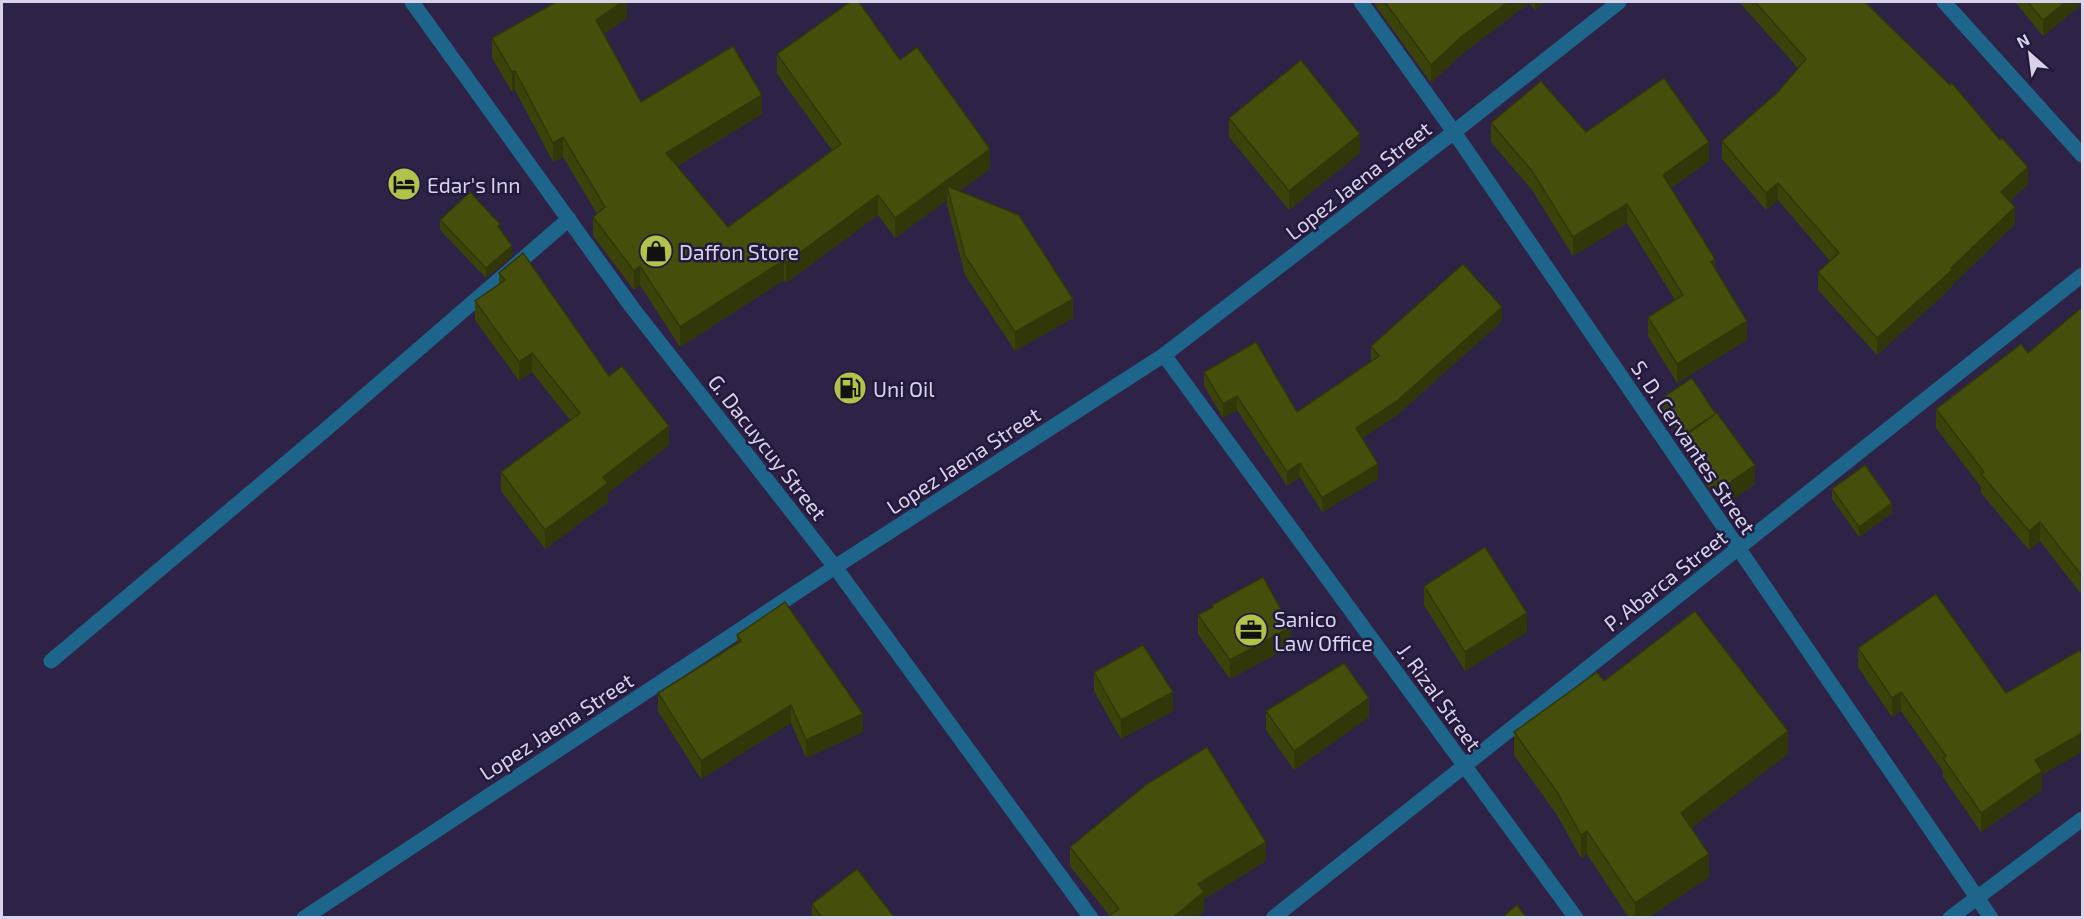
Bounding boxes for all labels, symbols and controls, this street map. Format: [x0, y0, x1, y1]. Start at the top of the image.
north arrow [2000, 24, 2060, 84]
text: N [2013, 29, 2032, 51]
street label: Lopez Jaena Street [1280, 115, 1436, 245]
hotel icon: Edar's Inn [386, 166, 422, 202]
place label: Edar's Inn [427, 172, 520, 197]
shop icon: Daffon Store [638, 233, 674, 269]
place label: Daffon Store [679, 239, 799, 264]
street label: S. D. Cervantes Street [1627, 355, 1761, 539]
street label: G. Dacuycuy Street [704, 369, 832, 525]
fuel station icon: Uni Oil [832, 370, 868, 406]
place label: Uni Oil [873, 376, 935, 401]
street label: Lopez Jaena Street [882, 401, 1044, 519]
street label: P. Abarca Street [1598, 524, 1732, 636]
place label: Sanico Law Office [1274, 606, 1373, 655]
office icon: Sanico Law Office [1233, 612, 1269, 648]
street label: J. Rizal Street [1393, 639, 1487, 755]
street label: Lopez Jaena Street [475, 667, 637, 785]

